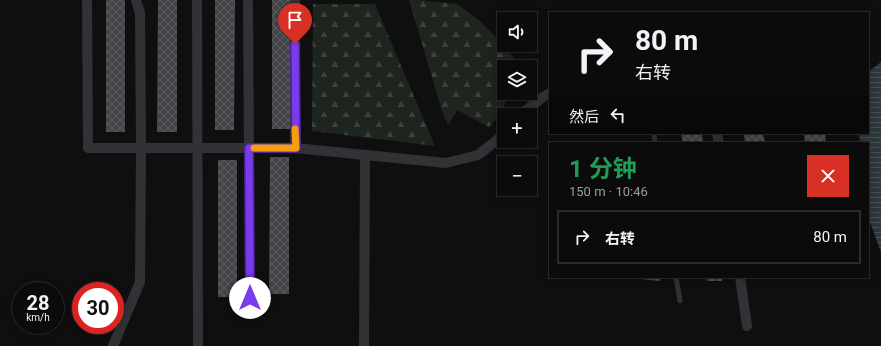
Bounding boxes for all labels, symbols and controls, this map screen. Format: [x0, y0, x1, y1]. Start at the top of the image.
pin [278, 3, 312, 44]
icon: arrive [284, 9, 306, 31]
map controls [497, 12, 537, 196]
button: sound [497, 12, 537, 52]
text: 80 m [635, 24, 698, 57]
icon: right [569, 28, 621, 80]
button: layers [497, 60, 537, 100]
text: 右转 [635, 62, 671, 83]
icon: left [607, 104, 629, 126]
button: + [497, 108, 537, 148]
text: 然后 [569, 108, 599, 126]
text: 1 分钟 [569, 155, 637, 183]
button: close [807, 155, 849, 197]
button: − [497, 156, 537, 196]
text: 150 m · 10:46 [569, 184, 648, 199]
icon: right [571, 226, 593, 248]
text: 80 m [813, 228, 847, 246]
text: 右转 [605, 230, 635, 248]
position arrow [229, 277, 271, 319]
speed limit sign: 30 [72, 282, 124, 334]
text: 28 [27, 291, 49, 315]
text: km/h [26, 312, 50, 323]

